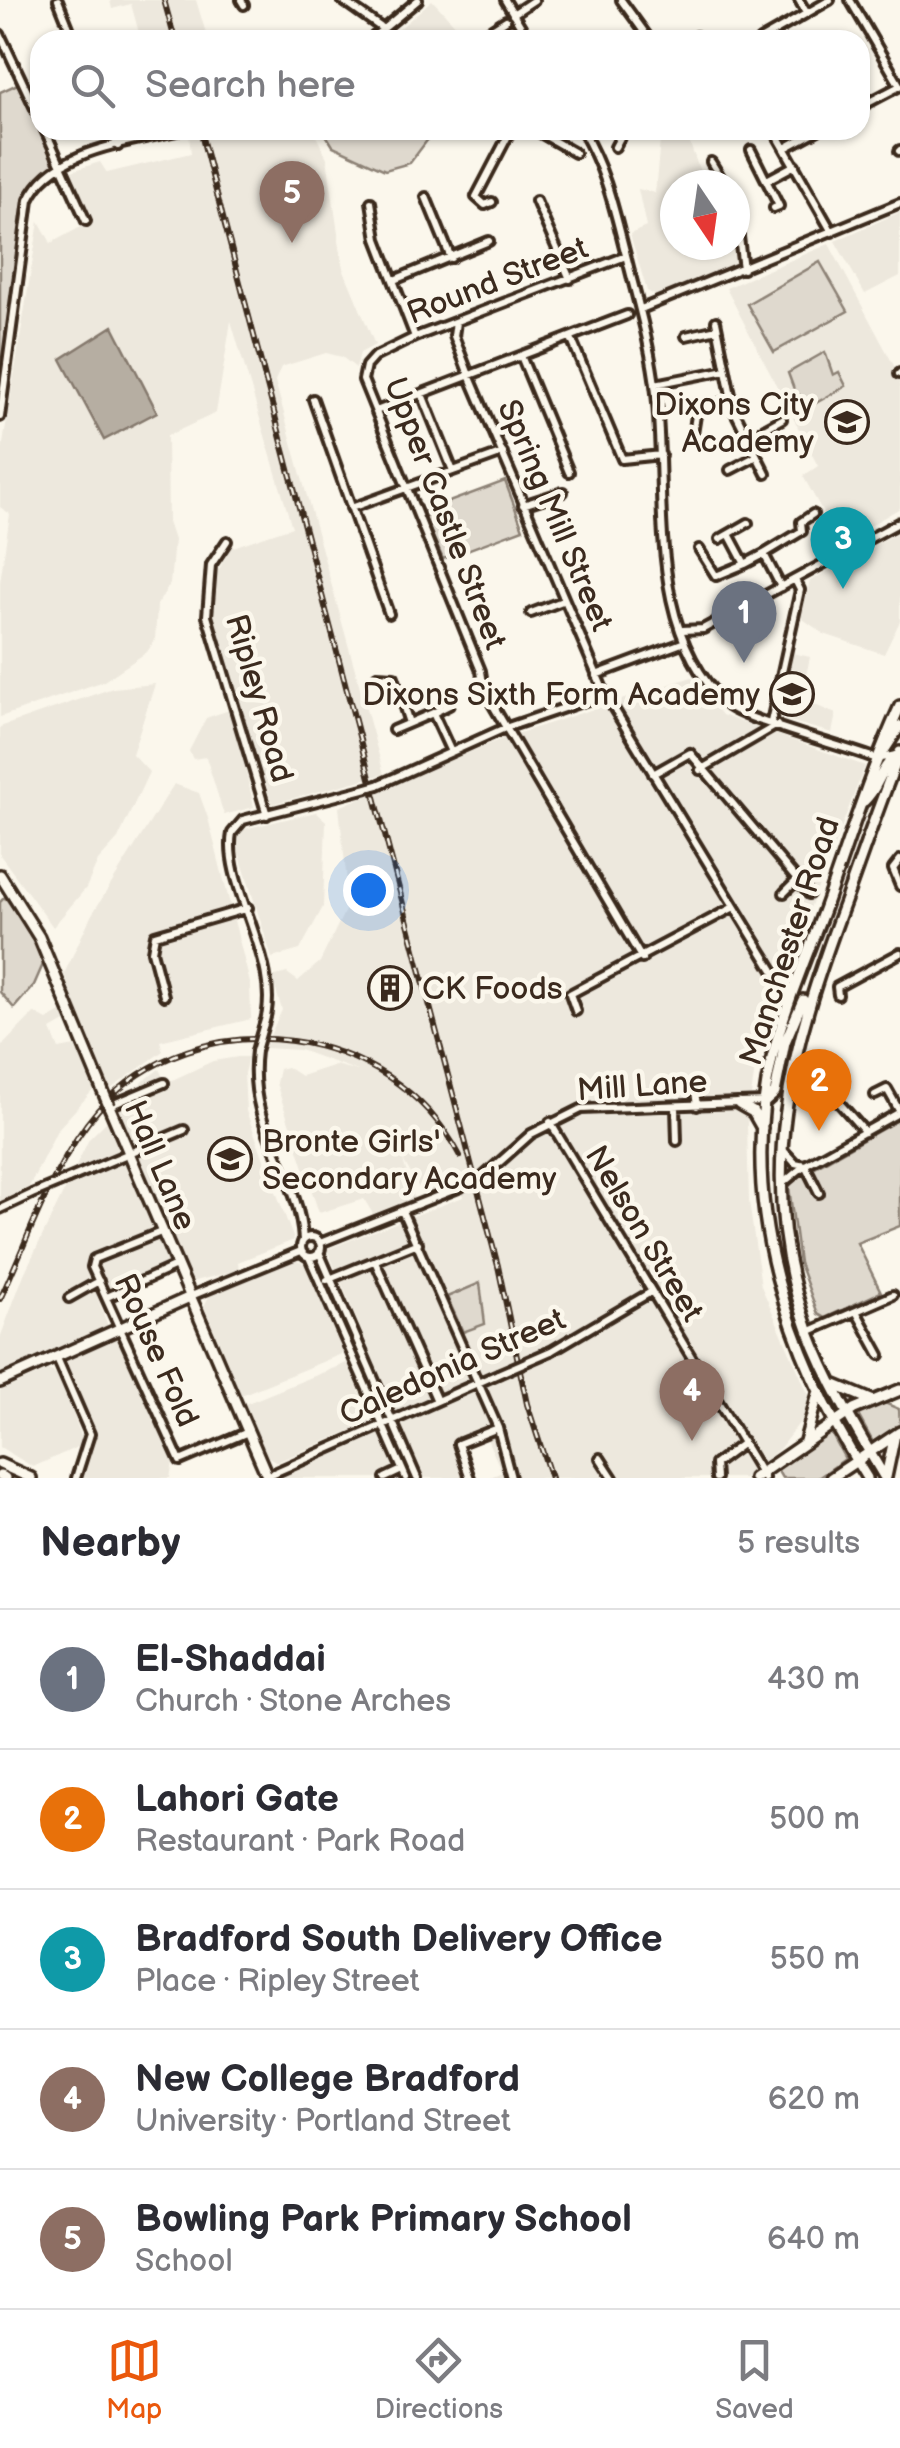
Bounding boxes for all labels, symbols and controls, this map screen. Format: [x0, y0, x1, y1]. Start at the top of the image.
search box [30, 30, 870, 140]
icon: search [65, 58, 120, 113]
text: Search here [145, 63, 356, 108]
pin: 5 [260, 160, 324, 243]
north arrow [660, 170, 750, 260]
street label: Round Street [402, 229, 594, 334]
street label: Upper Castle Street [375, 372, 514, 655]
place label: Dixons City Academy [654, 386, 815, 462]
street label: Spring Mill Street [488, 394, 621, 637]
school or university icon: Dixons City Academy [824, 399, 870, 445]
pin: 3 [810, 506, 876, 589]
pin: 1 [712, 580, 776, 663]
street label: Ripley Road [216, 610, 301, 787]
school or university icon: Dixons Sixth Form Academy [769, 671, 815, 717]
place label: Dixons Sixth Form Academy [362, 676, 761, 715]
street label: Manchester Road [732, 812, 849, 1071]
your location [343, 865, 394, 916]
building icon: CK Foods [367, 965, 413, 1011]
place label: CK Foods [422, 970, 563, 1009]
pin: 2 [786, 1048, 852, 1131]
street label: Mill Lane [576, 1062, 709, 1111]
street label: Hall Lane [115, 1095, 204, 1236]
place label: Bronte Girls' Secondary Academy [262, 1123, 557, 1199]
school or university icon: Bronte Girls' Secondary Academy [207, 1136, 253, 1182]
street label: Nelson Street [576, 1139, 712, 1329]
street label: Rouse Fold [105, 1268, 207, 1433]
street label: Caledonia Street [334, 1300, 572, 1435]
pin: 4 [660, 1358, 724, 1441]
text: Nearby [40, 1518, 180, 1569]
text: 5 results [737, 1524, 860, 1563]
text: El-Shaddai [135, 1637, 326, 1682]
text: 1 [66, 1660, 79, 1699]
text: 430 m [767, 1660, 860, 1699]
text: Church · Stone Arches [135, 1682, 451, 1721]
text: Lahori Gate [135, 1777, 339, 1822]
text: 2 [63, 1800, 82, 1839]
text: 500 m [769, 1800, 860, 1839]
text: Restaurant · Park Road [135, 1822, 465, 1861]
text: Bradford South Delivery Office [135, 1917, 663, 1962]
text: 3 [63, 1940, 82, 1979]
text: 550 m [769, 1940, 860, 1979]
text: Place · Ripley Street [135, 1962, 420, 2001]
text: New College Bradford [135, 2057, 520, 2102]
text: 4 [63, 2080, 82, 2119]
text: 620 m [768, 2080, 860, 2119]
text: University · Portland Street [135, 2102, 511, 2141]
text: Bowling Park Primary School [135, 2197, 632, 2242]
text: 5 [63, 2220, 82, 2259]
text: 640 m [767, 2220, 860, 2259]
text: School [135, 2242, 233, 2281]
tab: Map [106, 2333, 162, 2426]
tab: Directions [374, 2333, 503, 2426]
tab: Saved [715, 2333, 794, 2426]

